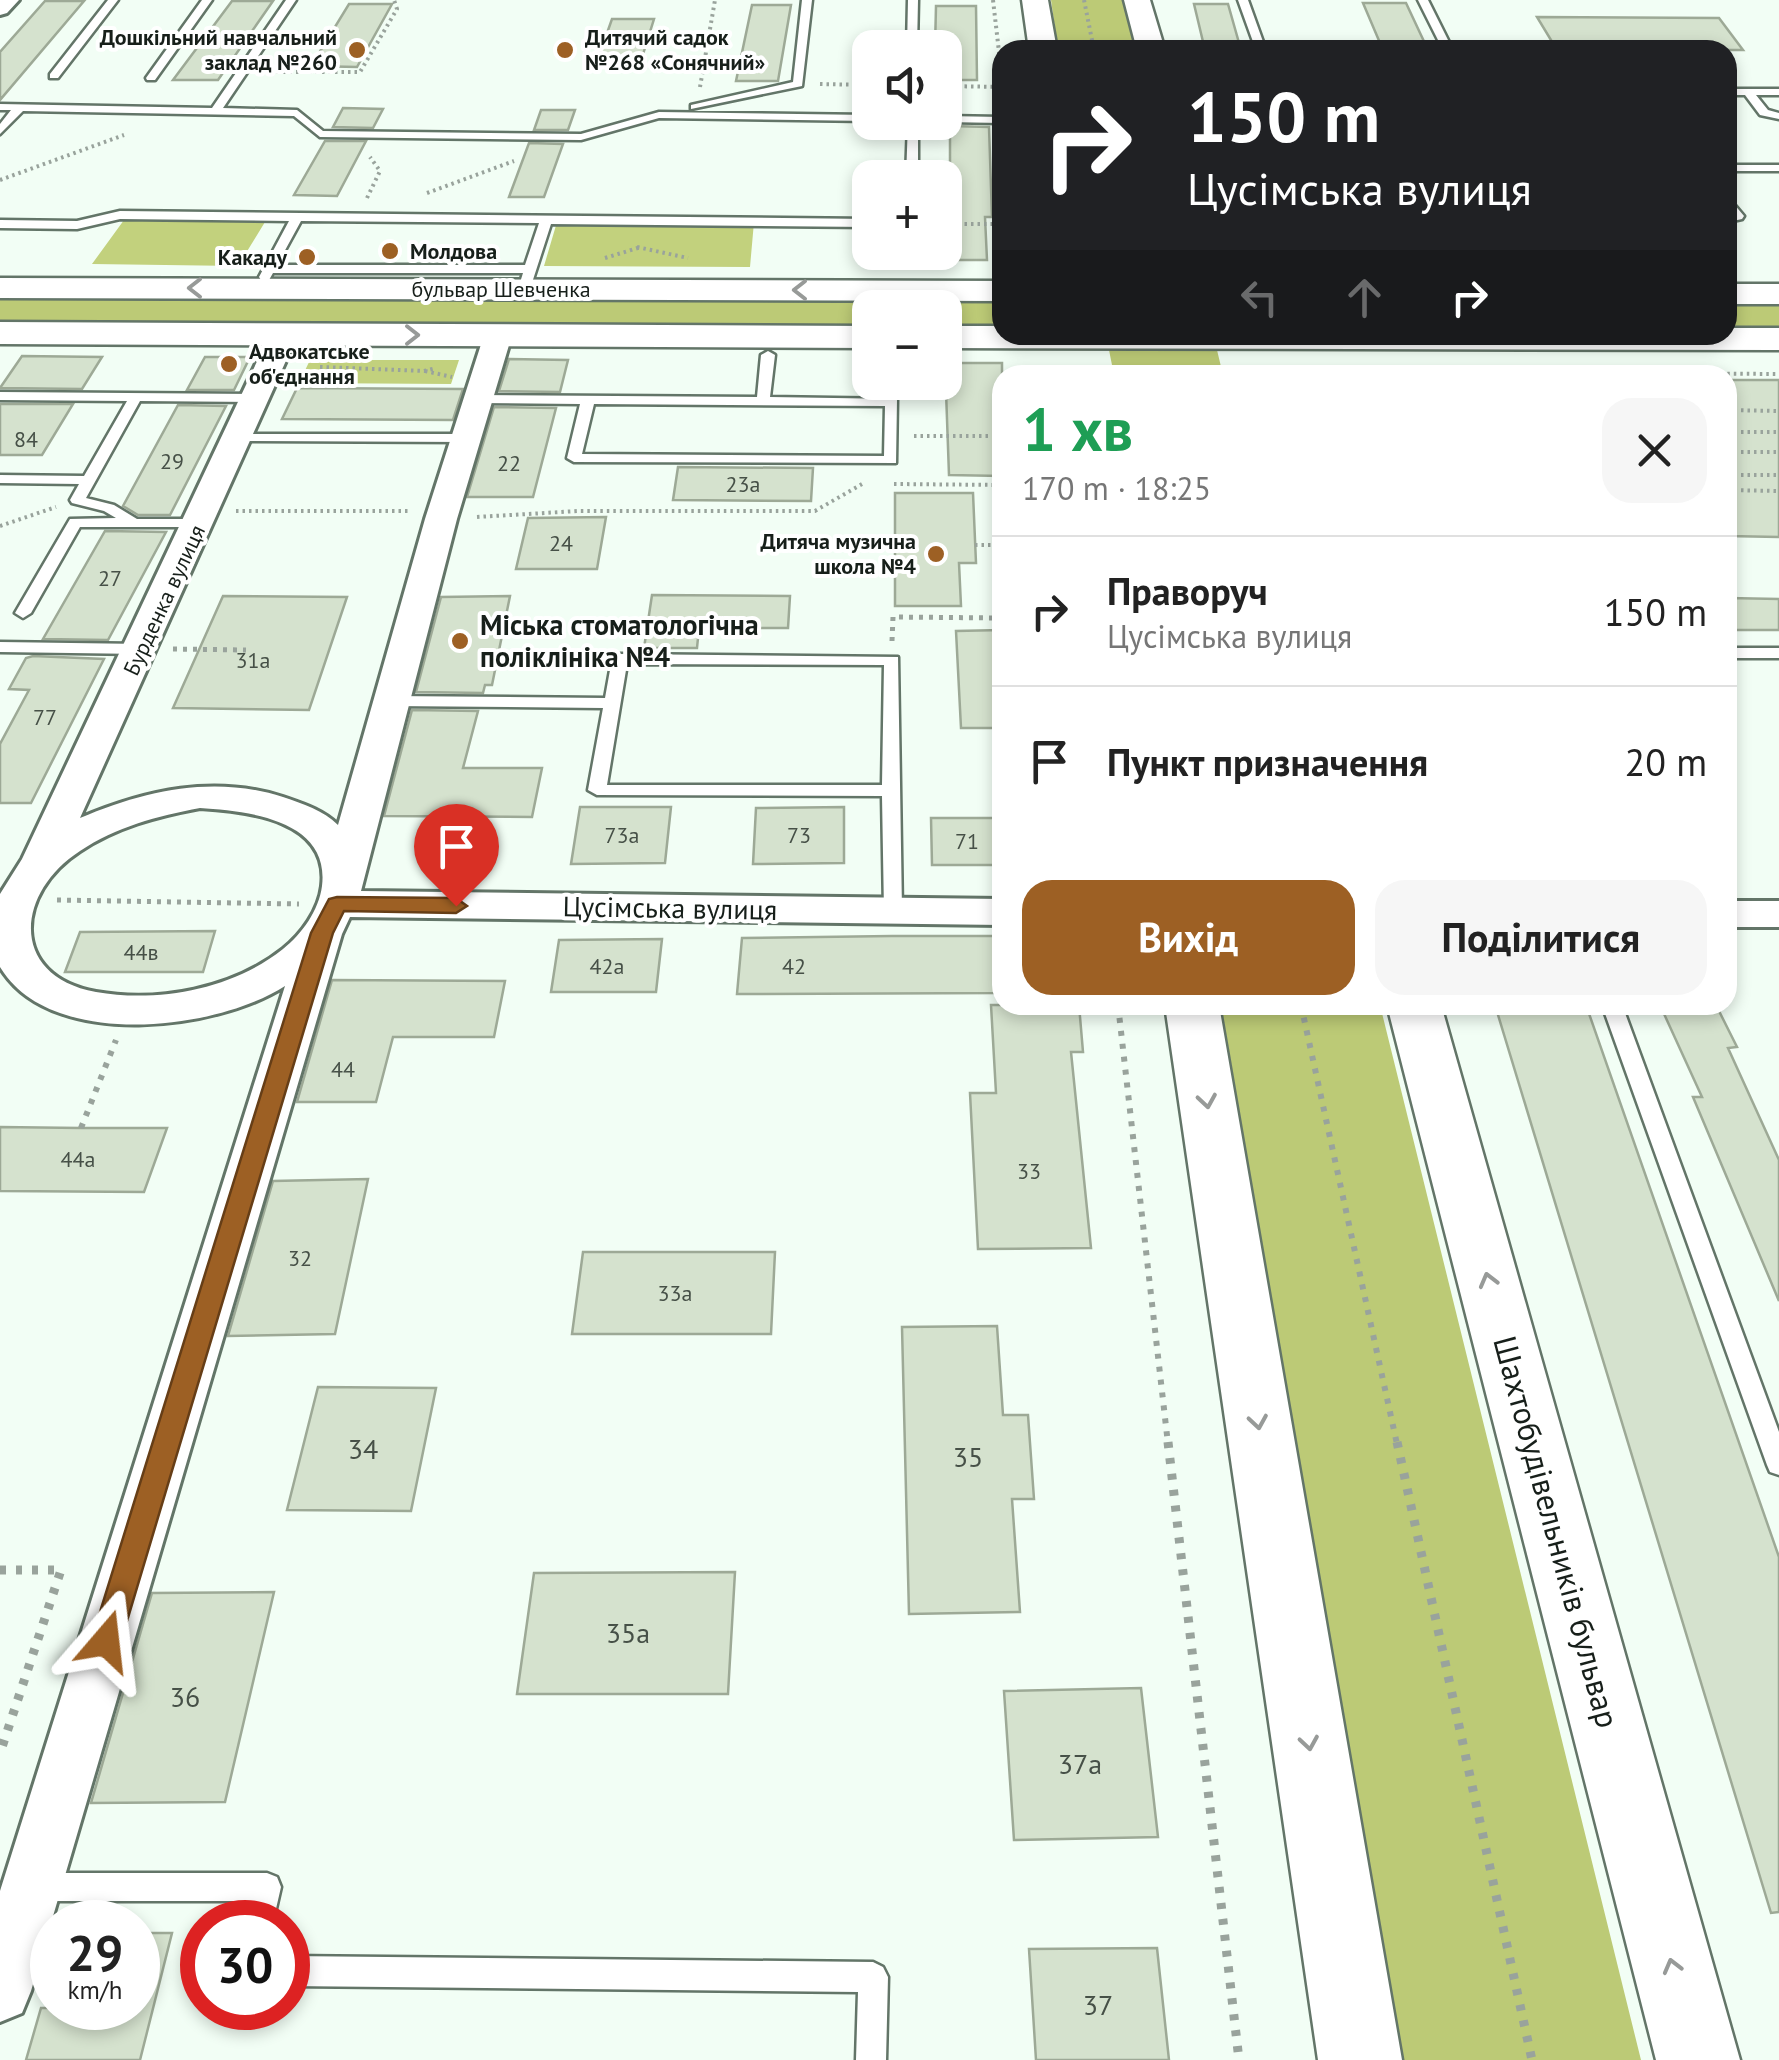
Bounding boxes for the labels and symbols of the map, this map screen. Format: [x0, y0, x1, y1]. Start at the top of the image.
place label: Дошкільний навчальний заклад №260 [100, 23, 337, 76]
place label: Дитячий садок №268 «Сонячний» [585, 23, 765, 76]
marker: Дошкільний навчальний заклад №260 [346, 39, 368, 61]
marker: Дитячий садок №268 «Сонячний» [554, 39, 576, 61]
place label: Молдова [410, 237, 497, 265]
marker: Молдова [379, 240, 401, 262]
place label: Какаду [218, 243, 287, 271]
marker: Какаду [296, 246, 318, 268]
street label: бульвар Шевченка [411, 275, 591, 303]
one-way arrow [187, 277, 202, 299]
one-way arrow [792, 280, 808, 301]
one-way arrow [406, 324, 421, 346]
place label: Адвокатське об'єднання [249, 337, 370, 390]
marker: Адвокатське об'єднання [218, 353, 240, 375]
house number: 84 [14, 425, 38, 453]
house number: 29 [160, 447, 184, 475]
house number: 22 [497, 449, 521, 477]
house number: 23а [726, 470, 760, 498]
street label: Бурденка вулиця [117, 520, 211, 680]
place label: Дитяча музична школа №4 [760, 527, 917, 580]
house number: 24 [549, 529, 573, 557]
marker: Дитяча музична школа №4 [925, 543, 947, 565]
house number: 27 [98, 564, 122, 592]
place label: Міська стоматологічна поліклініка №4 [480, 606, 759, 675]
marker: Міська стоматологічна поліклініка №4 [449, 630, 471, 652]
house number: 31а [236, 646, 270, 674]
house number: 77 [33, 703, 57, 731]
pin [414, 804, 499, 907]
house number: 73а [605, 821, 639, 849]
house number: 73 [787, 821, 811, 849]
house number: 71 [955, 827, 979, 855]
street label: Цусімська вулиця [562, 887, 778, 928]
house number: 44в [124, 938, 158, 966]
house number: 42а [590, 952, 624, 980]
house number: 42 [782, 952, 806, 980]
house number: 44 [331, 1055, 355, 1083]
one-way arrow [1196, 1093, 1217, 1110]
house number: 44а [61, 1145, 95, 1173]
house number: 33 [1017, 1157, 1041, 1185]
house number: 32 [288, 1244, 312, 1272]
one-way arrow [1478, 1272, 1499, 1289]
house number: 33а [658, 1279, 692, 1307]
street label: Шахтобудівельників бульвар [1484, 1331, 1630, 1732]
one-way arrow [1247, 1414, 1268, 1431]
house number: 34 [348, 1430, 378, 1467]
house number: 35 [953, 1438, 983, 1475]
position arrow [54, 1589, 158, 1693]
house number: 35а [606, 1614, 650, 1651]
house number: 36 [170, 1678, 200, 1715]
one-way arrow [1298, 1735, 1319, 1751]
house number: 37а [1058, 1745, 1102, 1782]
speed limit sign: 30 [180, 1900, 310, 2030]
one-way arrow [1663, 1958, 1684, 1975]
house number: 37 [1083, 1986, 1113, 2023]

